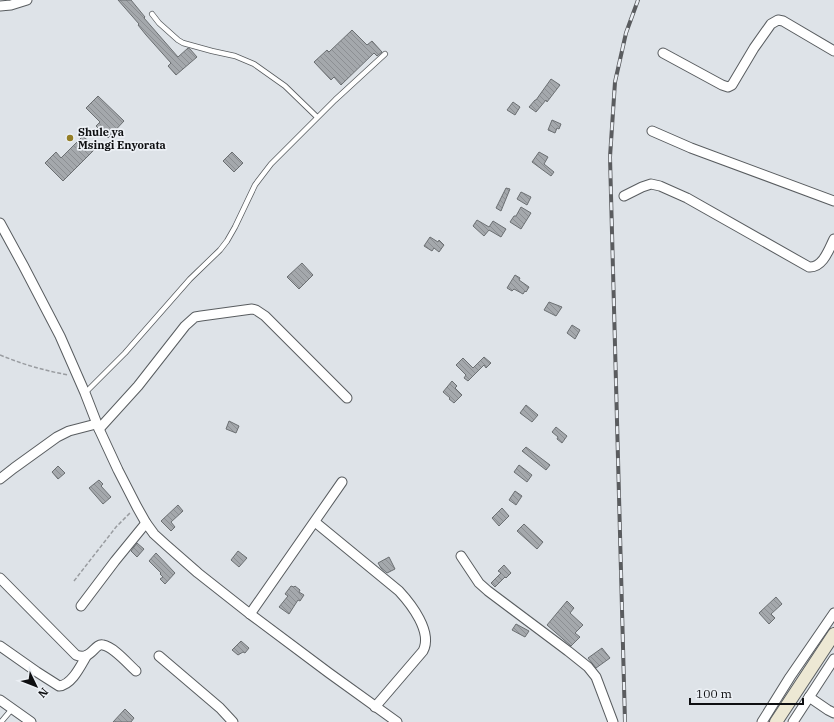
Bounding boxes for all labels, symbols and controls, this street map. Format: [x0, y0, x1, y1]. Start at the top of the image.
place label: Shule ya Msingi Enyorata [78, 125, 166, 152]
marker: Shule ya Msingi Enyorata [65, 133, 75, 143]
north arrow [16, 666, 56, 706]
scale bar [690, 680, 803, 706]
text: N [35, 685, 51, 701]
text: 100 m [696, 686, 732, 701]

